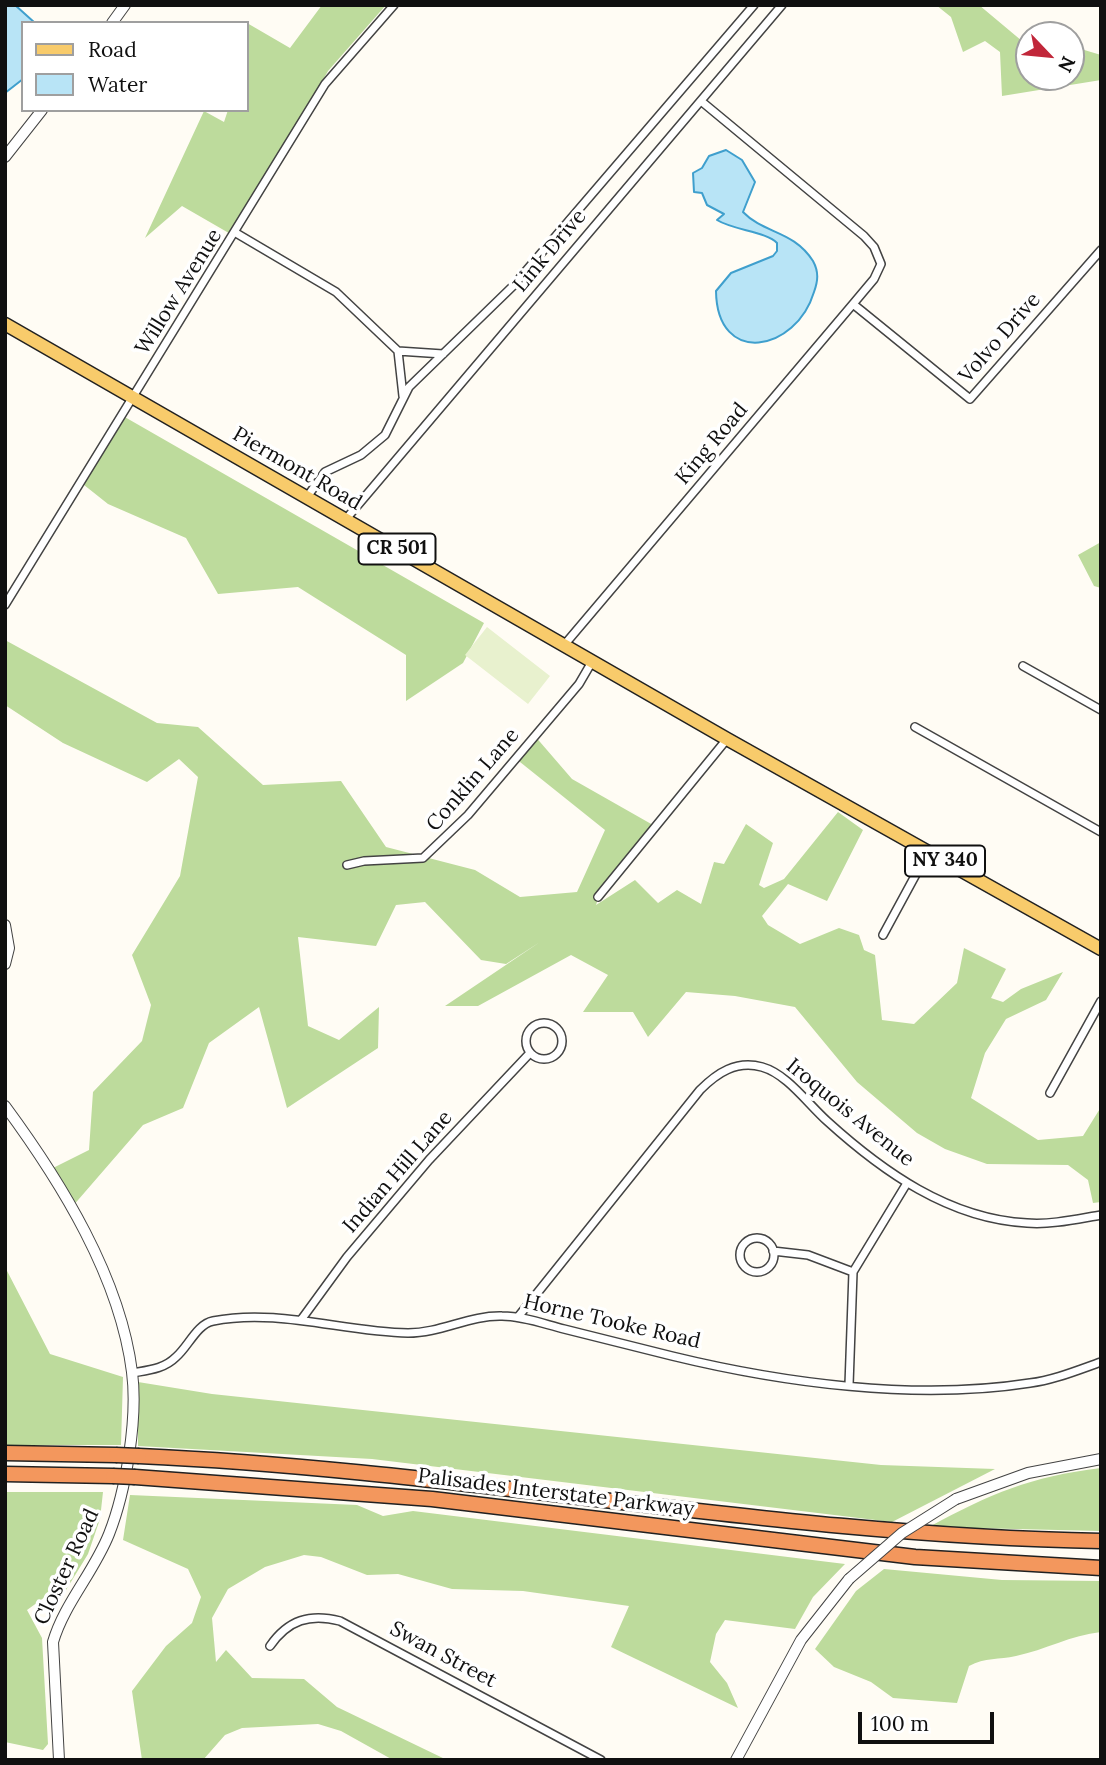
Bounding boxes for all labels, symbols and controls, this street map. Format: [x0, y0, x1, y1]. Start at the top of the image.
legend [21, 21, 248, 112]
north arrow [1015, 21, 1085, 91]
text: Road [88, 36, 137, 63]
text: N [1053, 52, 1081, 76]
text: Water [88, 71, 147, 98]
street label: Link Drive [508, 205, 592, 297]
street label: Willow Avenue [130, 224, 228, 360]
street label: Volvo Drive [954, 288, 1046, 388]
street label: King Road [671, 398, 753, 490]
street label: Piermont Road [228, 422, 366, 516]
road number: CR 501 [358, 534, 436, 564]
street label: Conklin Lane [421, 723, 525, 837]
road number: NY 340 [905, 846, 985, 876]
street label: Iroquois Avenue [781, 1054, 919, 1172]
street label: Indian Hill Lane [338, 1106, 458, 1238]
street label: Horne Tooke Road [521, 1289, 703, 1355]
street label: Palisades Interstate Parkway [416, 1464, 696, 1522]
street label: Closter Road [29, 1505, 105, 1629]
street label: Swan Street [385, 1616, 501, 1694]
scale bar [861, 1698, 998, 1742]
text: 100 m [871, 1710, 929, 1737]

